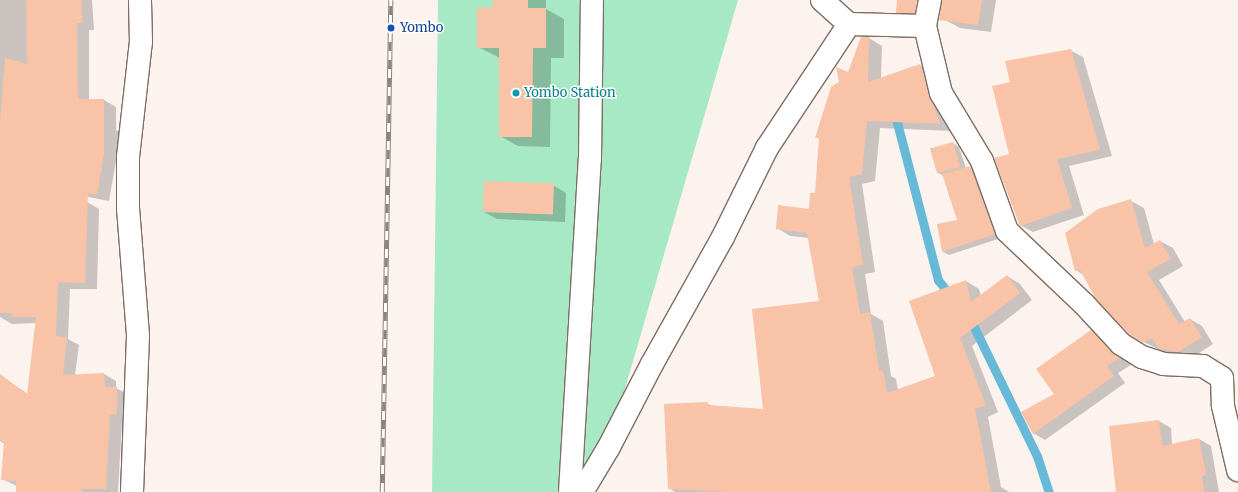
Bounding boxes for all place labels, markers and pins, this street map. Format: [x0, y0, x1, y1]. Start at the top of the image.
place label: Yombo [400, 20, 443, 36]
marker: Yombo [385, 22, 397, 34]
place label: Yombo Station [524, 85, 616, 101]
marker: Yombo Station [511, 88, 521, 98]

